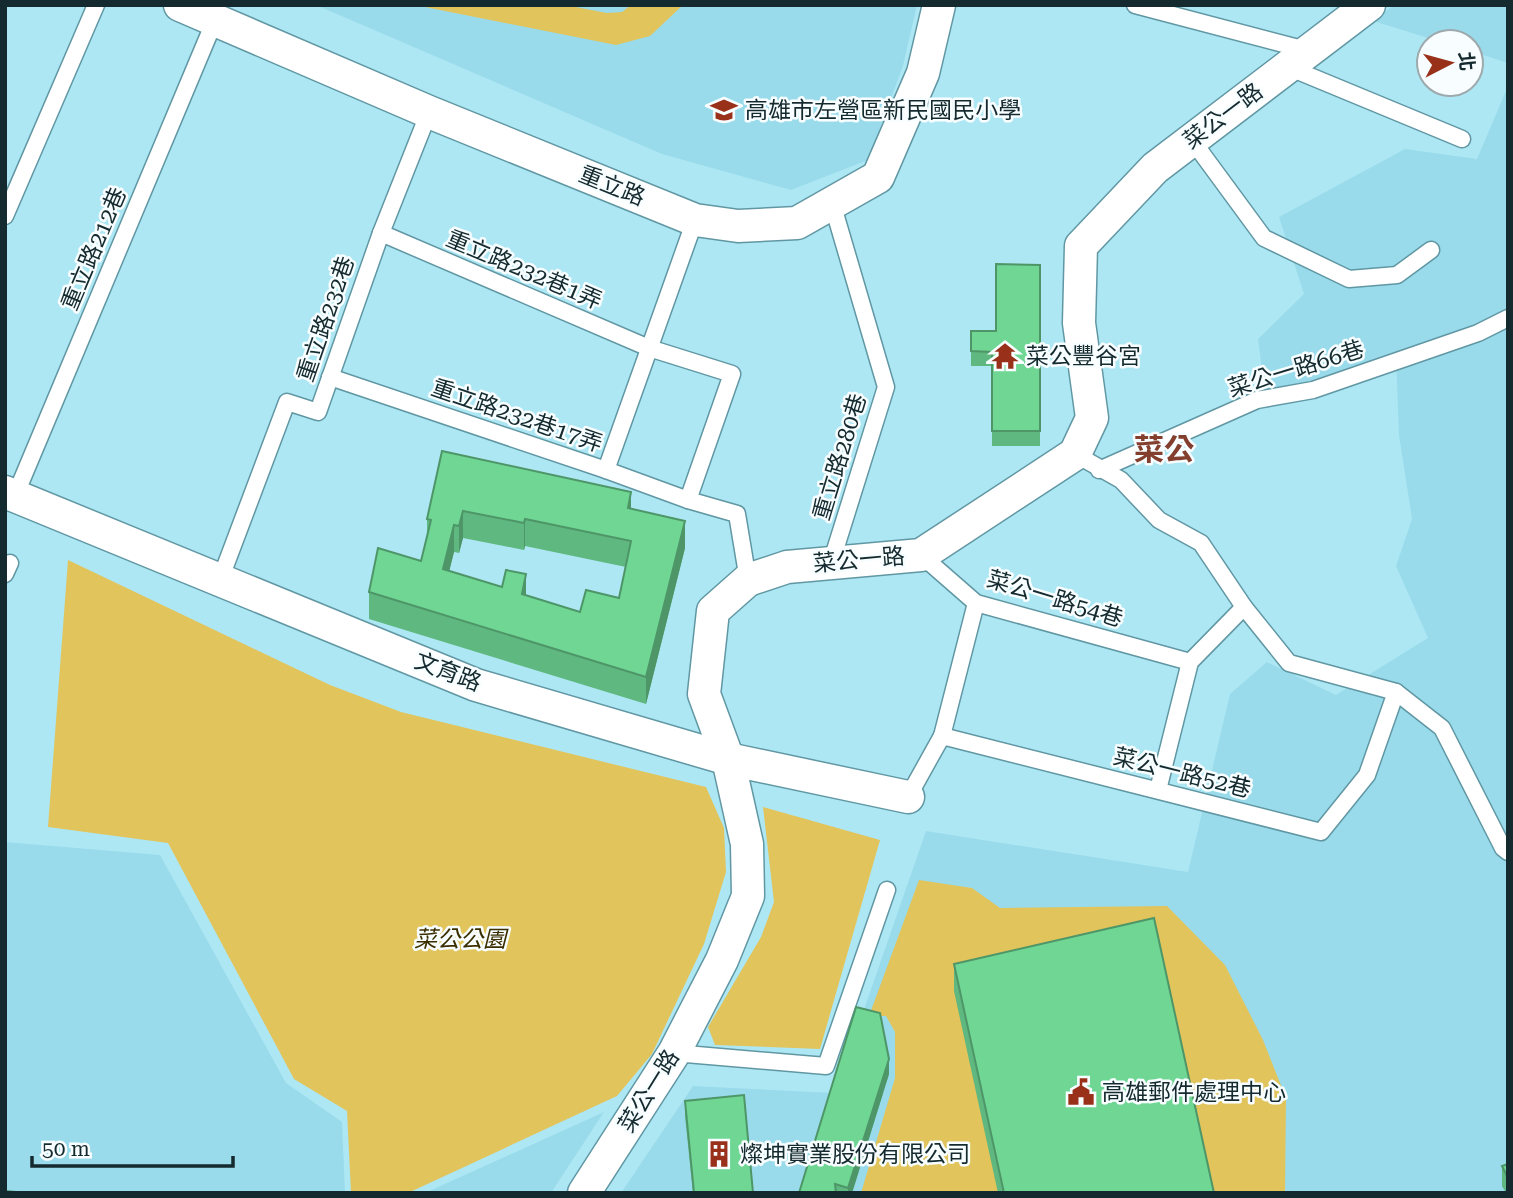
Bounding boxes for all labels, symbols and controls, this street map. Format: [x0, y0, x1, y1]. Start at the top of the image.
north arrow [1415, 28, 1485, 98]
text: 北 [1454, 51, 1479, 72]
street label: 菜公一路 [1178, 78, 1268, 154]
school or university icon: 高雄市左營區新民國民小學 [709, 95, 739, 125]
place label: 高雄市左營區新民國民小學 [745, 97, 1021, 124]
street label: 重立路 [575, 161, 649, 211]
street label: 重立路212巷 [56, 184, 132, 314]
street label: 重立路232巷1弄 [442, 225, 606, 315]
street label: 重立路232巷 [292, 253, 360, 385]
street label: 菜公一路66巷 [1225, 336, 1367, 402]
temple icon: 菜公豐谷宮 [990, 341, 1020, 371]
place label: 菜公豐谷宮 [1026, 343, 1141, 370]
street label: 重立路232巷17弄 [428, 374, 606, 458]
street label: 重立路280巷 [808, 391, 872, 523]
district label: 菜公 [1134, 432, 1194, 467]
street label: 菜公一路 [812, 543, 906, 577]
street label: 菜公一路54巷 [984, 566, 1126, 632]
street label: 文育路 [411, 647, 485, 697]
street label: 菜公一路52巷 [1110, 743, 1254, 803]
park label: 菜公公園 [414, 926, 509, 953]
street label: 菜公一路 [613, 1045, 685, 1137]
public building icon: 高雄郵件處理中心 [1066, 1077, 1096, 1107]
place label: 高雄郵件處理中心 [1102, 1079, 1286, 1106]
scale bar [32, 1124, 233, 1168]
text: 50 m [42, 1137, 90, 1161]
building icon: 燦坤實業股份有限公司 [704, 1139, 734, 1169]
place label: 燦坤實業股份有限公司 [740, 1141, 970, 1168]

